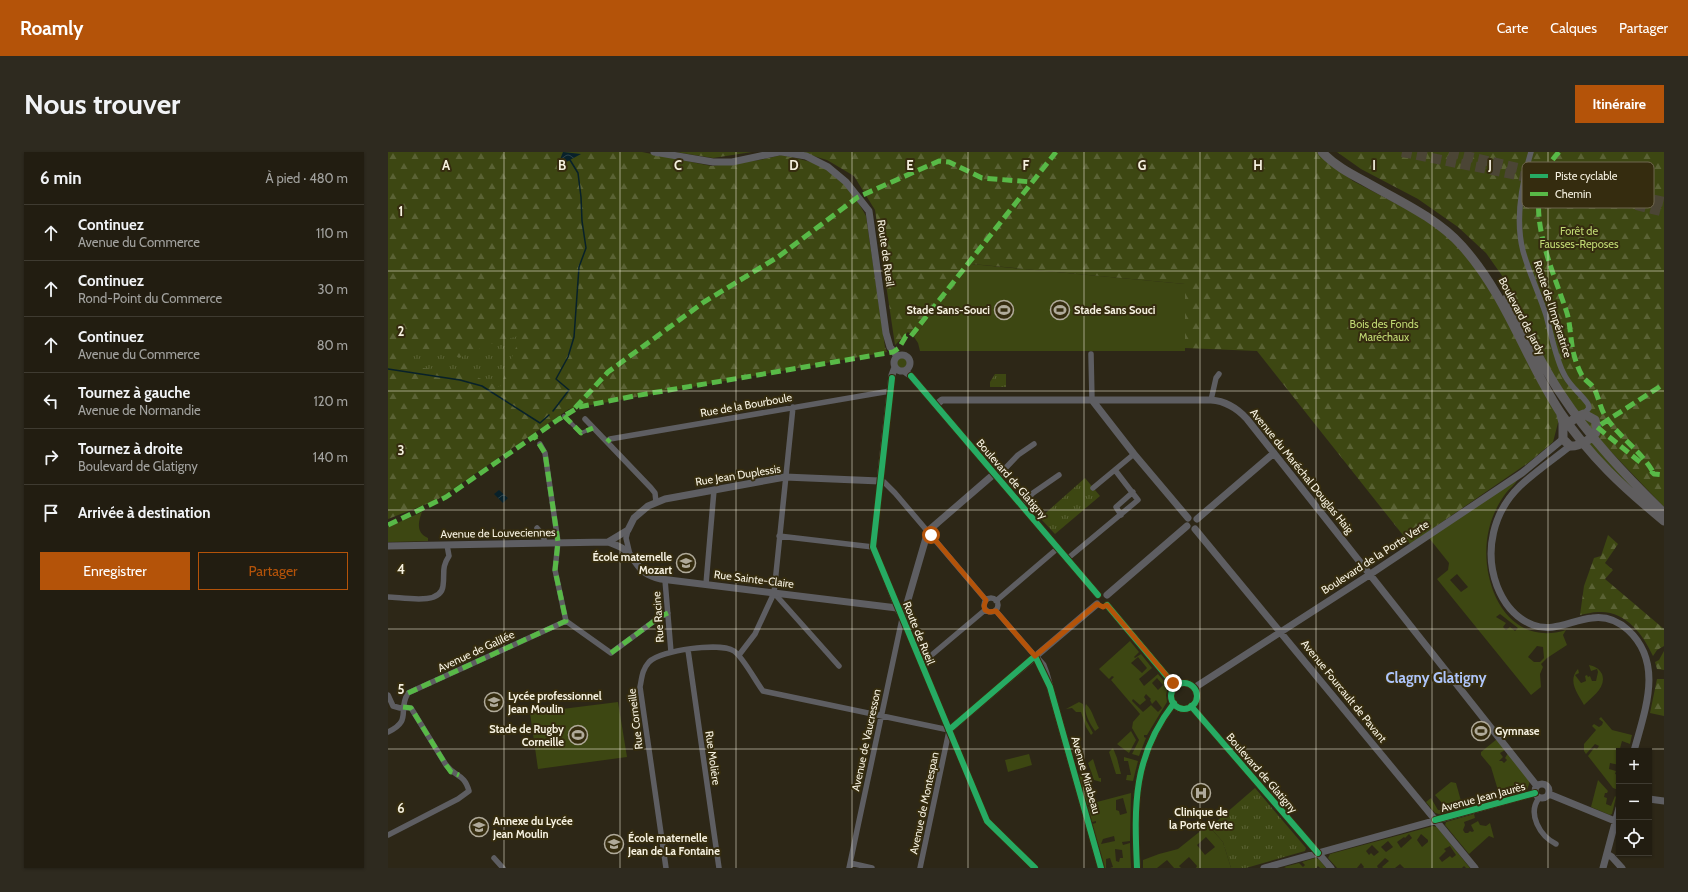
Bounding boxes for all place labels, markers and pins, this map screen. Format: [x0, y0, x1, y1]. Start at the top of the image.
sports icon: Stade Sans-Souci [993, 299, 1015, 321]
sports icon: Stade Sans Souci [1049, 299, 1071, 321]
place label: Stade Sans-Souci [907, 303, 990, 317]
place label: Stade Sans Souci [1074, 303, 1155, 317]
place label: École maternelle Mozart [592, 550, 672, 577]
school or university icon: École maternelle Mozart [675, 552, 697, 574]
place label: Lycée professionnel Jean Moulin [507, 689, 602, 716]
school or university icon: Lycée professionnel Jean Moulin [483, 691, 505, 713]
sports icon: Gymnase [1470, 720, 1492, 742]
place label: Stade de Rugby Corneille [489, 722, 564, 749]
sports icon: Stade de Rugby Corneille [567, 724, 589, 746]
place label: Gymnase [1495, 724, 1540, 738]
hospital icon: Clinique de la Porte Verte [1190, 782, 1212, 804]
place label: Clinique de la Porte Verte [1169, 805, 1233, 832]
place label: Annexe du Lycée Jean Moulin [492, 814, 573, 841]
school or university icon: Annexe du Lycée Jean Moulin [468, 816, 490, 838]
place label: École maternelle Jean de La Fontaine [627, 831, 720, 858]
school or university icon: École maternelle Jean de La Fontaine [603, 833, 625, 855]

